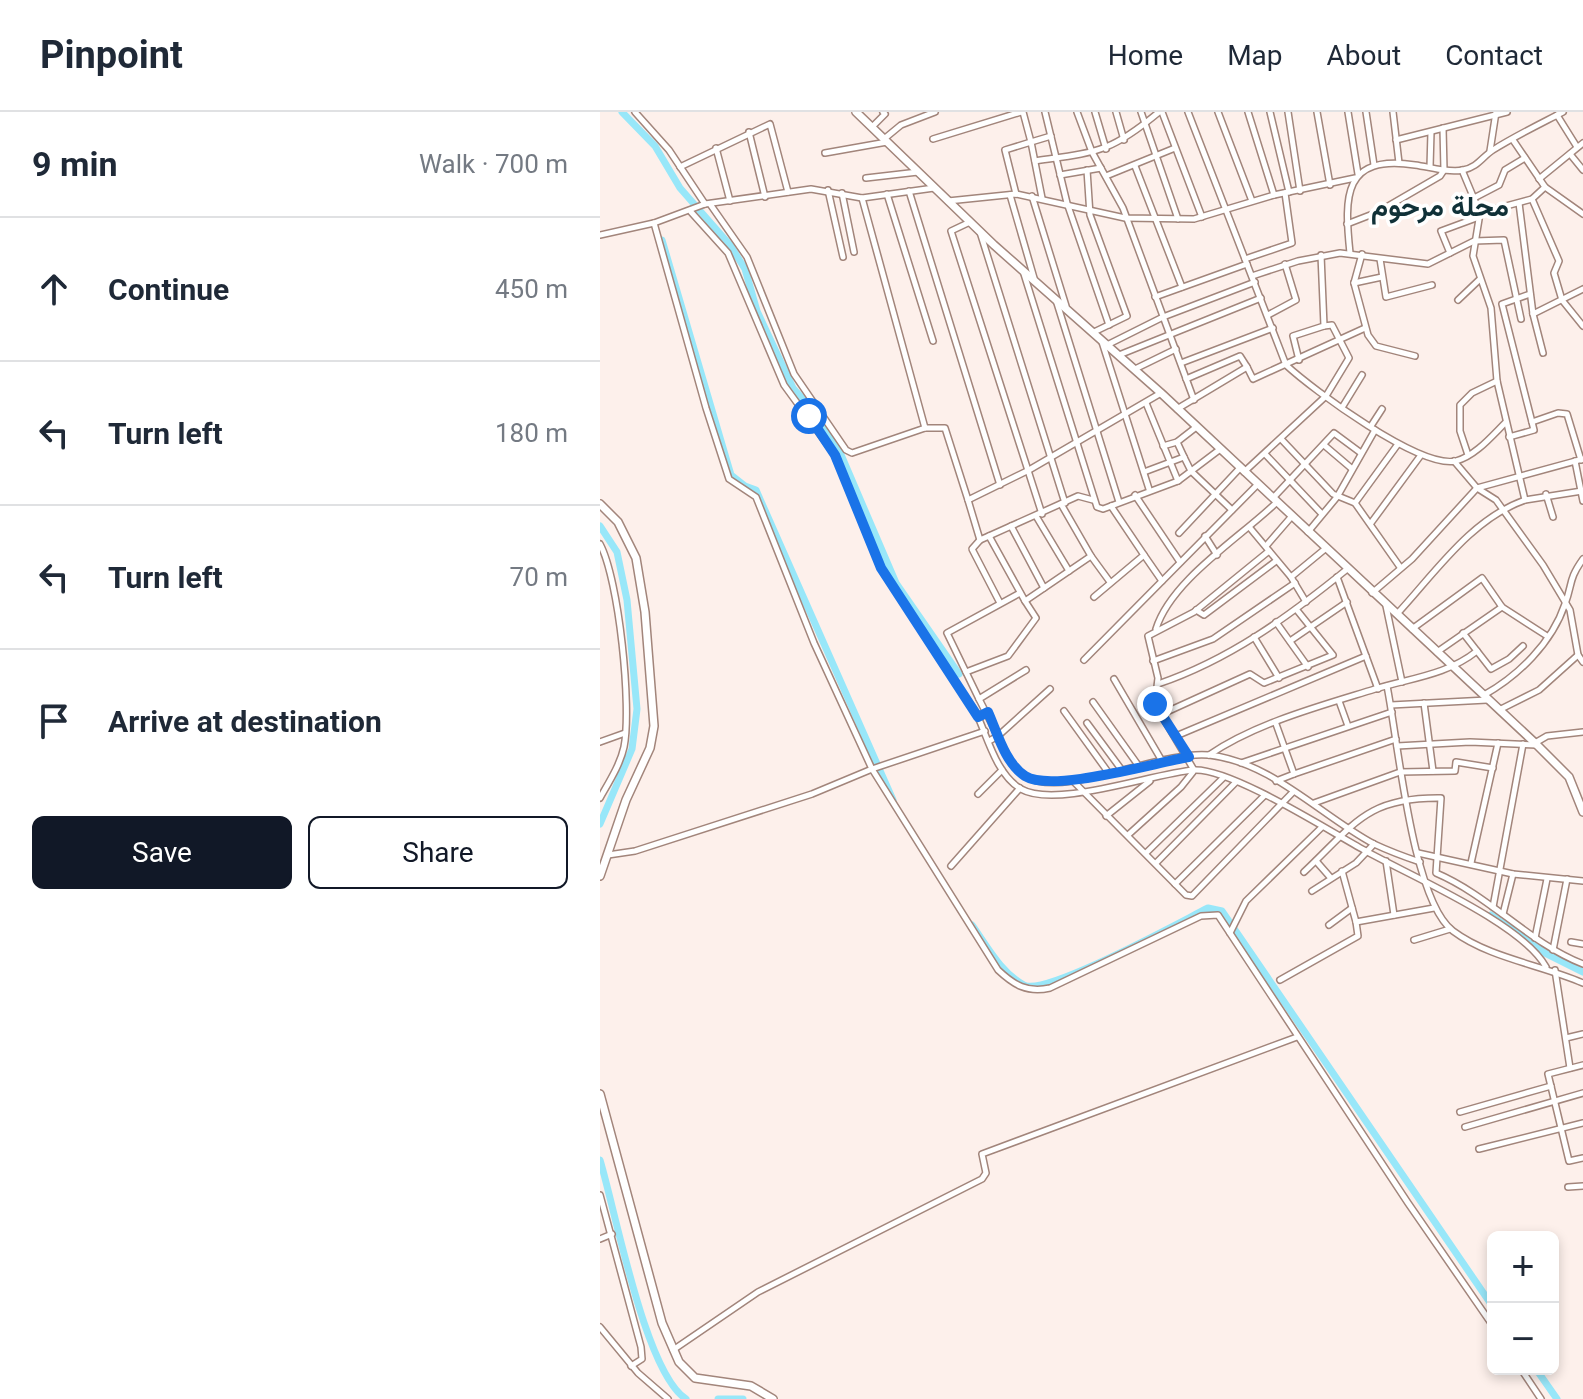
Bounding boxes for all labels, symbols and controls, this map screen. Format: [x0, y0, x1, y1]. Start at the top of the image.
text: Pinpoint [40, 33, 183, 77]
text: Home [1108, 39, 1183, 72]
text: Map [1227, 39, 1283, 72]
text: About [1327, 39, 1401, 72]
text: Contact [1445, 39, 1543, 72]
text: 9 min [32, 144, 117, 184]
text: Walk · 700 m [419, 149, 568, 179]
district label: محلة مرحوم [1371, 190, 1509, 225]
icon: ahead [32, 267, 76, 311]
text: Continue [108, 272, 229, 307]
text: 450 m [495, 274, 568, 304]
route start [791, 398, 827, 434]
icon: left [32, 411, 76, 455]
text: Turn left [108, 416, 223, 451]
text: 180 m [495, 418, 568, 448]
icon: left [32, 555, 76, 599]
text: Turn left [108, 560, 223, 595]
text: 70 m [510, 562, 568, 592]
route end [1137, 686, 1173, 722]
icon: arrive [32, 699, 76, 743]
text: Arrive at destination [108, 704, 382, 739]
button: Save [32, 816, 292, 889]
button: Share [308, 816, 568, 889]
map controls [1487, 1231, 1559, 1375]
button: + [1487, 1231, 1559, 1303]
button: − [1487, 1303, 1559, 1375]

